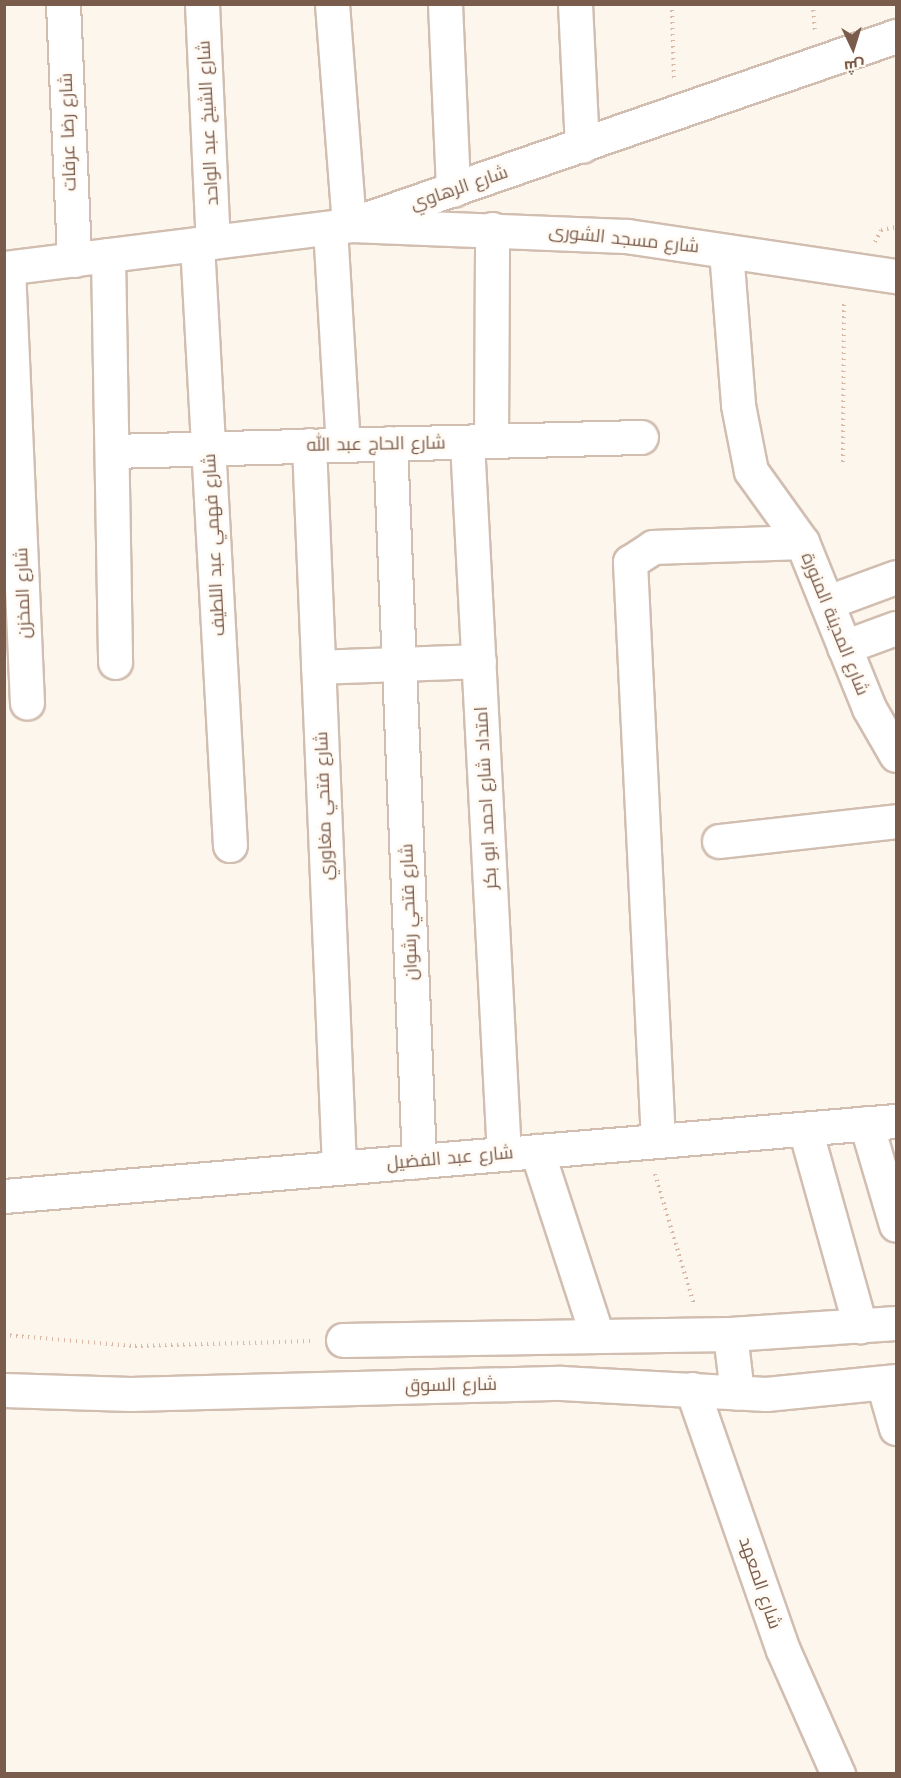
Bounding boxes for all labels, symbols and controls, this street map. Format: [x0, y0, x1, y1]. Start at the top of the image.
north arrow [823, 18, 883, 78]
street label: شارع الشيخ عبد الواحد [193, 40, 223, 206]
text: ش [843, 56, 865, 77]
street label: شارع رضا عرفات [55, 72, 81, 192]
street label: شارع الرهاوي [407, 161, 511, 215]
street label: شارع مسجد الشورى [548, 220, 700, 258]
street label: شارع الحاج عبد الله [306, 432, 446, 456]
street label: شارع فهمي عبد اللطيف [198, 453, 230, 637]
street label: شارع المخزن [11, 547, 35, 639]
street label: شارع المدينة المنورة [796, 549, 874, 699]
street label: امتداد شارع احمد ابو بكر [470, 706, 502, 890]
street label: شارع فتحي مغاوري [311, 731, 337, 881]
street label: شارع فتحي رشوان [396, 843, 422, 981]
street label: شارع عبد الفضيل [386, 1142, 514, 1174]
street label: شارع السوق [405, 1373, 497, 1397]
street label: شارع المعهد [734, 1534, 786, 1632]

